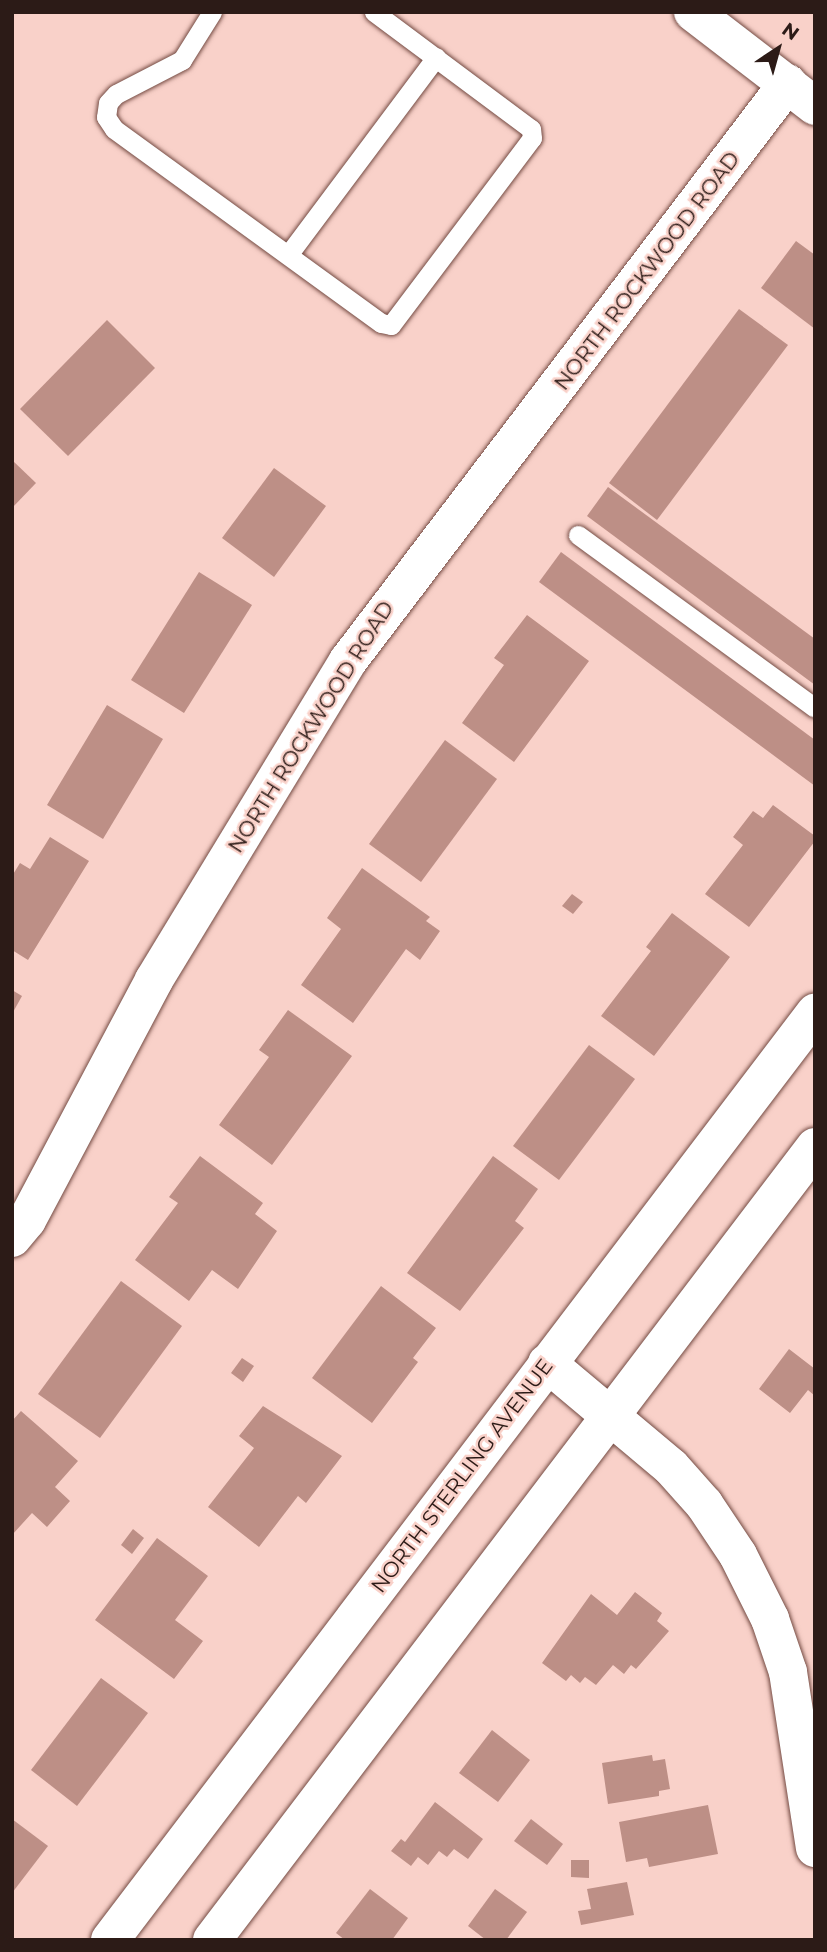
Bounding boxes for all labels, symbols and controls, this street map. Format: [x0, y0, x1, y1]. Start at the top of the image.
north arrow [743, 14, 813, 84]
text: N [778, 18, 804, 45]
street label: NORTH ROCKWOOD ROAD [549, 147, 745, 395]
street label: NORTH ROCKWOOD ROAD [223, 596, 399, 858]
street label: NORTH STERLING AVENUE [366, 1354, 558, 1598]

